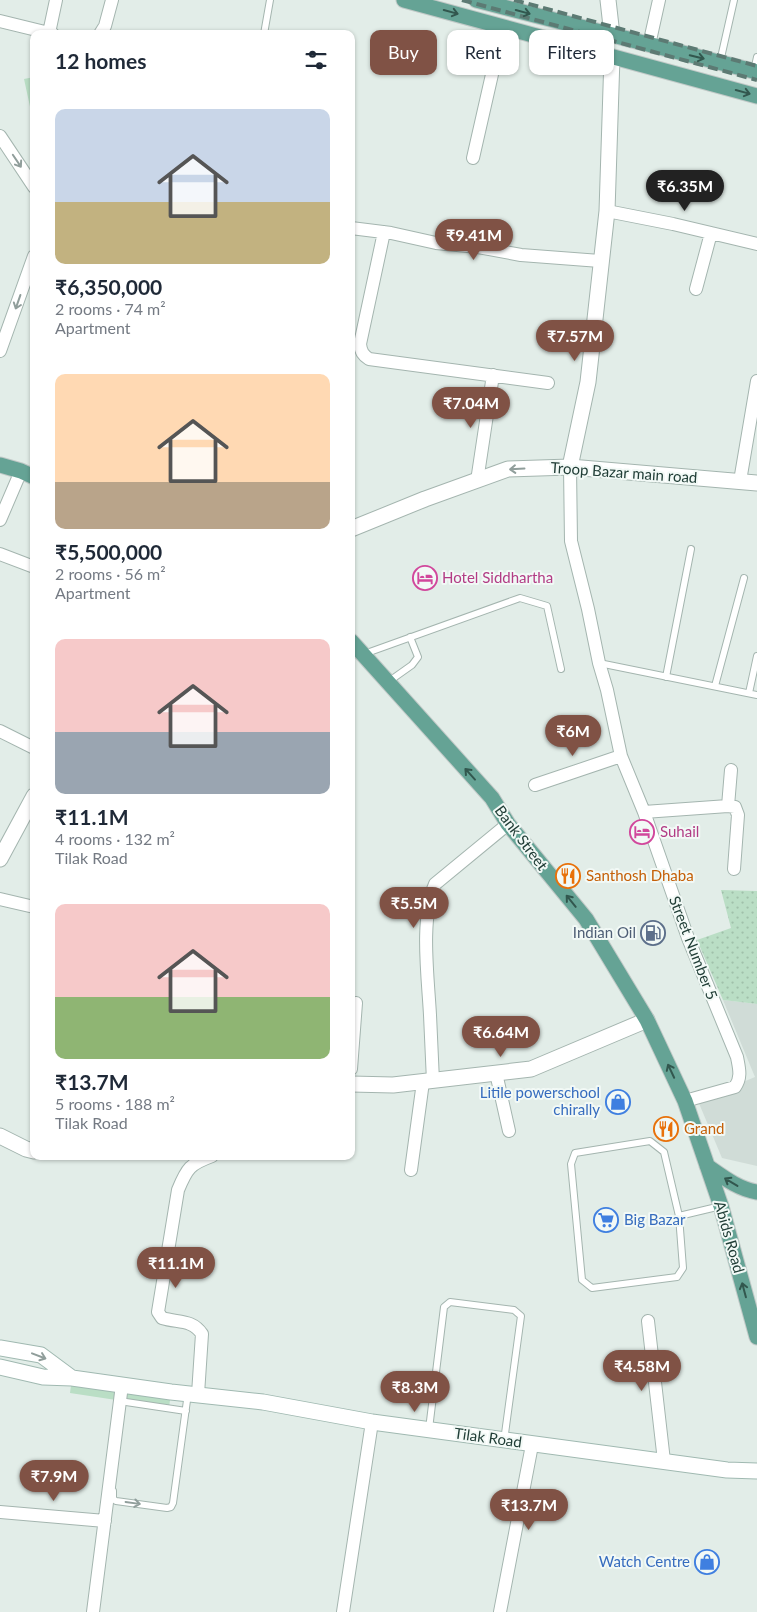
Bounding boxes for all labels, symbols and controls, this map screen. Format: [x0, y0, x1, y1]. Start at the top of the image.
one-way arrow [442, 8, 458, 17]
one-way arrow [514, 8, 530, 17]
chip: Buy [370, 30, 437, 75]
chip: Rent [447, 30, 519, 75]
chip: Filters [529, 30, 614, 75]
icon: filters [302, 46, 330, 74]
text: 12 homes [55, 48, 146, 73]
one-way arrow [689, 53, 705, 62]
one-way arrow [735, 88, 751, 98]
icon: home [148, 141, 238, 231]
one-way arrow [12, 154, 22, 168]
pin: ₹6.35M [644, 170, 726, 212]
text: ₹6.35M [657, 176, 713, 195]
pin: ₹9.41M [433, 218, 515, 261]
text: ₹9.41M [446, 225, 502, 244]
text: ₹6,350,000 [55, 274, 162, 299]
one-way arrow [12, 293, 22, 309]
text: 2 rooms · 74 m² [55, 299, 166, 318]
text: Apartment [55, 318, 130, 337]
pin: ₹7.57M [534, 320, 616, 362]
text: ₹7.57M [547, 326, 603, 345]
pin: ₹7.04M [430, 386, 512, 429]
text: ₹7.04M [443, 393, 499, 412]
icon: home [148, 406, 238, 496]
street label: Troop Bazar main road [550, 458, 698, 486]
one-way arrow [509, 465, 525, 474]
text: ₹5,500,000 [55, 539, 162, 564]
text: 2 rooms · 56 m² [55, 564, 166, 583]
hotel icon: Hotel Siddhartha [412, 565, 438, 591]
place label: Hotel Siddhartha [442, 568, 553, 586]
text: Apartment [55, 583, 130, 602]
icon: home [148, 671, 238, 761]
pin: ₹6M [549, 714, 597, 757]
text: ₹6M [556, 721, 590, 740]
one-way arrow [465, 768, 476, 781]
street label: Bank Street [492, 801, 552, 874]
text: ₹11.1M [55, 804, 129, 829]
hotel icon: Suhail [629, 819, 655, 845]
place label: Suhail [660, 822, 699, 840]
text: 4 rooms · 132 m² [55, 829, 175, 848]
text: Tilak Road [55, 848, 128, 867]
restaurant icon: Santhosh Dhaba [555, 863, 581, 889]
place label: Santhosh Dhaba [586, 866, 694, 884]
pin: ₹5.5M [379, 886, 449, 929]
text: ₹5.5M [391, 893, 437, 912]
street label: Street Number 5 [666, 893, 722, 1002]
one-way arrow [566, 895, 577, 908]
fuel station icon: Indian Oil [640, 920, 666, 946]
place label: Indian Oil [573, 923, 636, 941]
icon: home [148, 936, 238, 1026]
pin: ₹6.64M [460, 1016, 542, 1058]
text: ₹6.64M [473, 1022, 529, 1041]
one-way arrow [666, 1064, 675, 1079]
text: ₹13.7M [55, 1069, 129, 1094]
place label: Litile powerschool chirally [480, 1083, 600, 1118]
shop icon: Litile powerschool chirally [605, 1089, 631, 1115]
text: 5 rooms · 188 m² [55, 1094, 175, 1113]
text: Tilak Road [55, 1113, 128, 1132]
restaurant icon: Grand [653, 1116, 679, 1142]
place label: Grand [684, 1119, 724, 1137]
one-way arrow [724, 1176, 738, 1186]
street label: Abids Road [711, 1199, 749, 1275]
supermarket icon: Big Bazar [593, 1207, 619, 1233]
place label: Big Bazar [624, 1210, 686, 1228]
pin: ₹11.1M [135, 1246, 217, 1289]
text: ₹11.1M [148, 1253, 204, 1272]
one-way arrow [739, 1282, 748, 1298]
pin: ₹4.58M [601, 1350, 683, 1392]
one-way arrow [31, 1352, 46, 1361]
text: ₹4.58M [614, 1356, 670, 1375]
pin: ₹8.3M [380, 1370, 450, 1413]
text: ₹8.3M [392, 1377, 438, 1396]
street label: Tilak Road [453, 1423, 523, 1451]
pin: ₹7.9M [19, 1460, 89, 1502]
text: ₹7.9M [31, 1466, 77, 1485]
pin: ₹13.7M [488, 1488, 570, 1531]
text: ₹13.7M [501, 1495, 557, 1514]
one-way arrow [124, 1498, 140, 1508]
shop icon: Watch Centre [694, 1549, 720, 1575]
place label: Watch Centre [599, 1552, 690, 1570]

